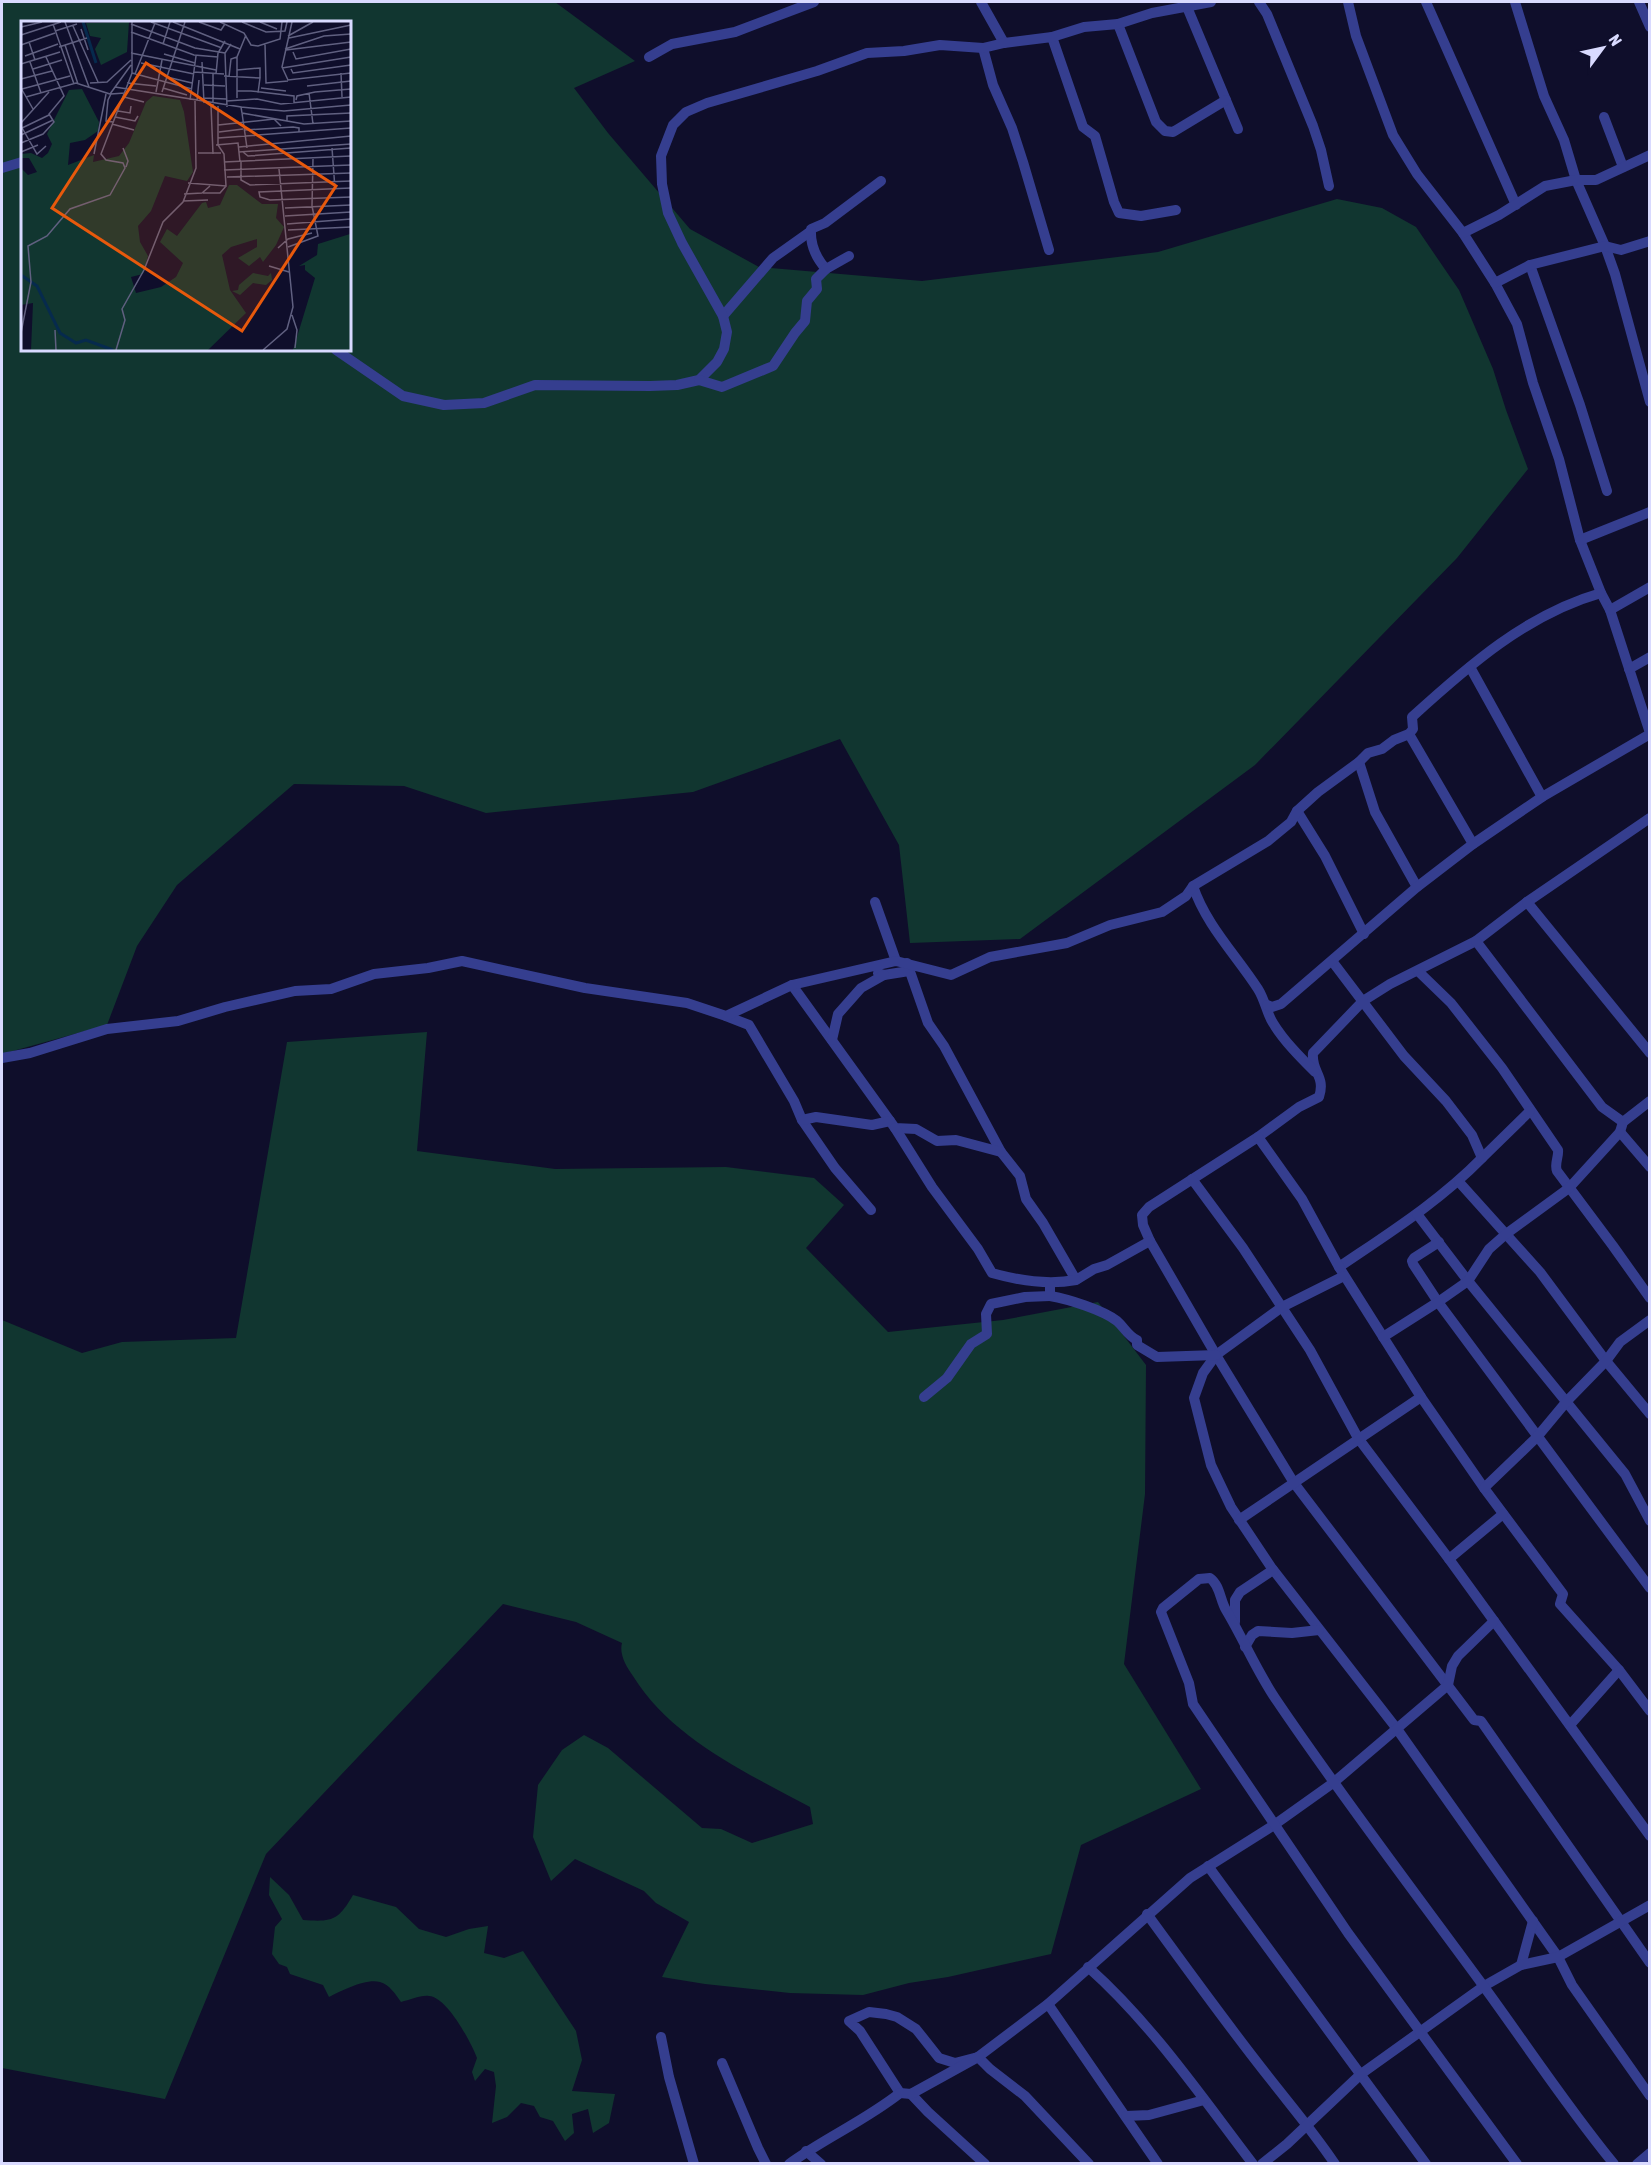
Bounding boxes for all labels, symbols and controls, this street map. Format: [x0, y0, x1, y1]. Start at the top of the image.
north arrow [1573, 18, 1633, 78]
inset map [21, 21, 351, 351]
text: N [1605, 31, 1626, 49]

